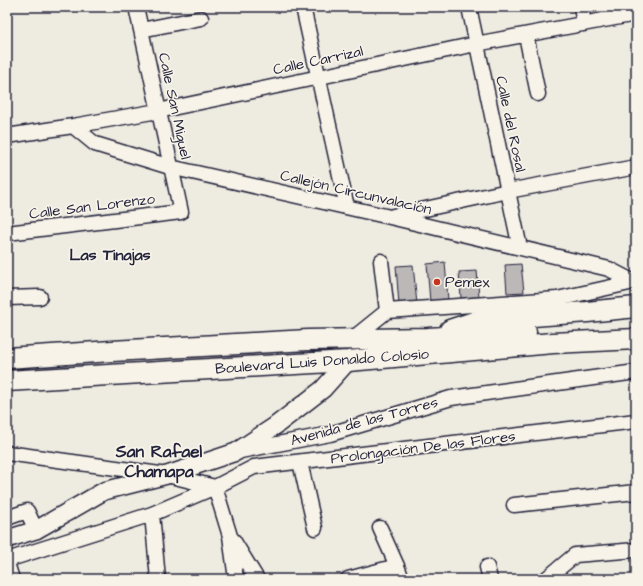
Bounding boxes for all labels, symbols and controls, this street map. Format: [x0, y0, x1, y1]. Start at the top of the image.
street label: Calle Carrizal [271, 41, 365, 80]
street label: Calle San Miguel [152, 51, 196, 161]
street label: Calle del Rosal [490, 74, 531, 174]
street label: Callejón Circunvalación [278, 165, 434, 220]
street label: Calle San Lorenzo [28, 188, 157, 225]
district label: Las Tinajas [69, 244, 151, 266]
place label: Pemex [445, 272, 490, 293]
marker: Pemex [432, 277, 442, 287]
street label: Boulevard Luis Donaldo Colosio [214, 344, 430, 379]
street label: Avenida de las Torres [288, 392, 441, 451]
street label: Prolongación De las Flores [329, 426, 517, 470]
district label: San Rafael Chamapa [115, 440, 202, 484]

